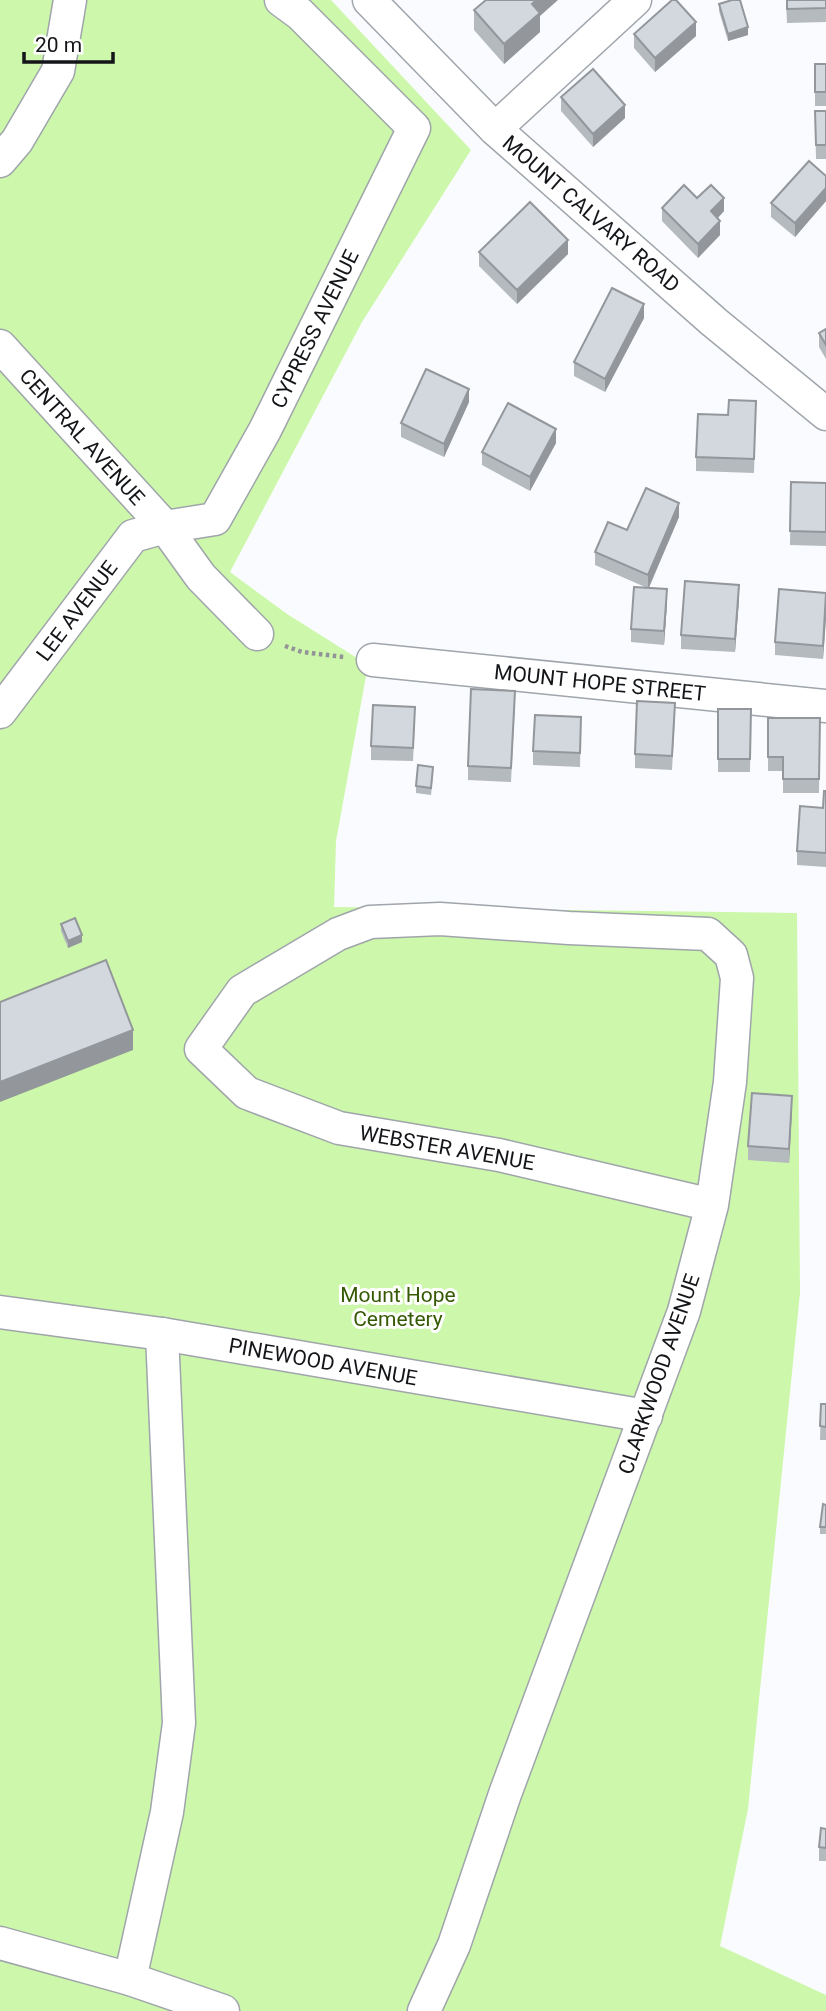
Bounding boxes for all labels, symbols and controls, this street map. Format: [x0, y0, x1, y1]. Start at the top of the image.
scale bar [24, 21, 114, 65]
text: 20 m [35, 33, 82, 57]
street label: MOUNT CALVARY ROAD [498, 131, 684, 297]
street label: CYPRESS AVENUE [266, 246, 364, 412]
street label: CENTRAL AVENUE [15, 364, 149, 510]
street label: LEE AVENUE [32, 556, 122, 666]
street label: MOUNT HOPE STREET [493, 660, 708, 706]
street label: WEBSTER AVENUE [358, 1121, 536, 1175]
street label: CLARKWOOD AVENUE [613, 1271, 705, 1477]
park label: Mount Hope Cemetery [340, 1283, 456, 1331]
street label: PINEWOOD AVENUE [227, 1334, 419, 1390]

